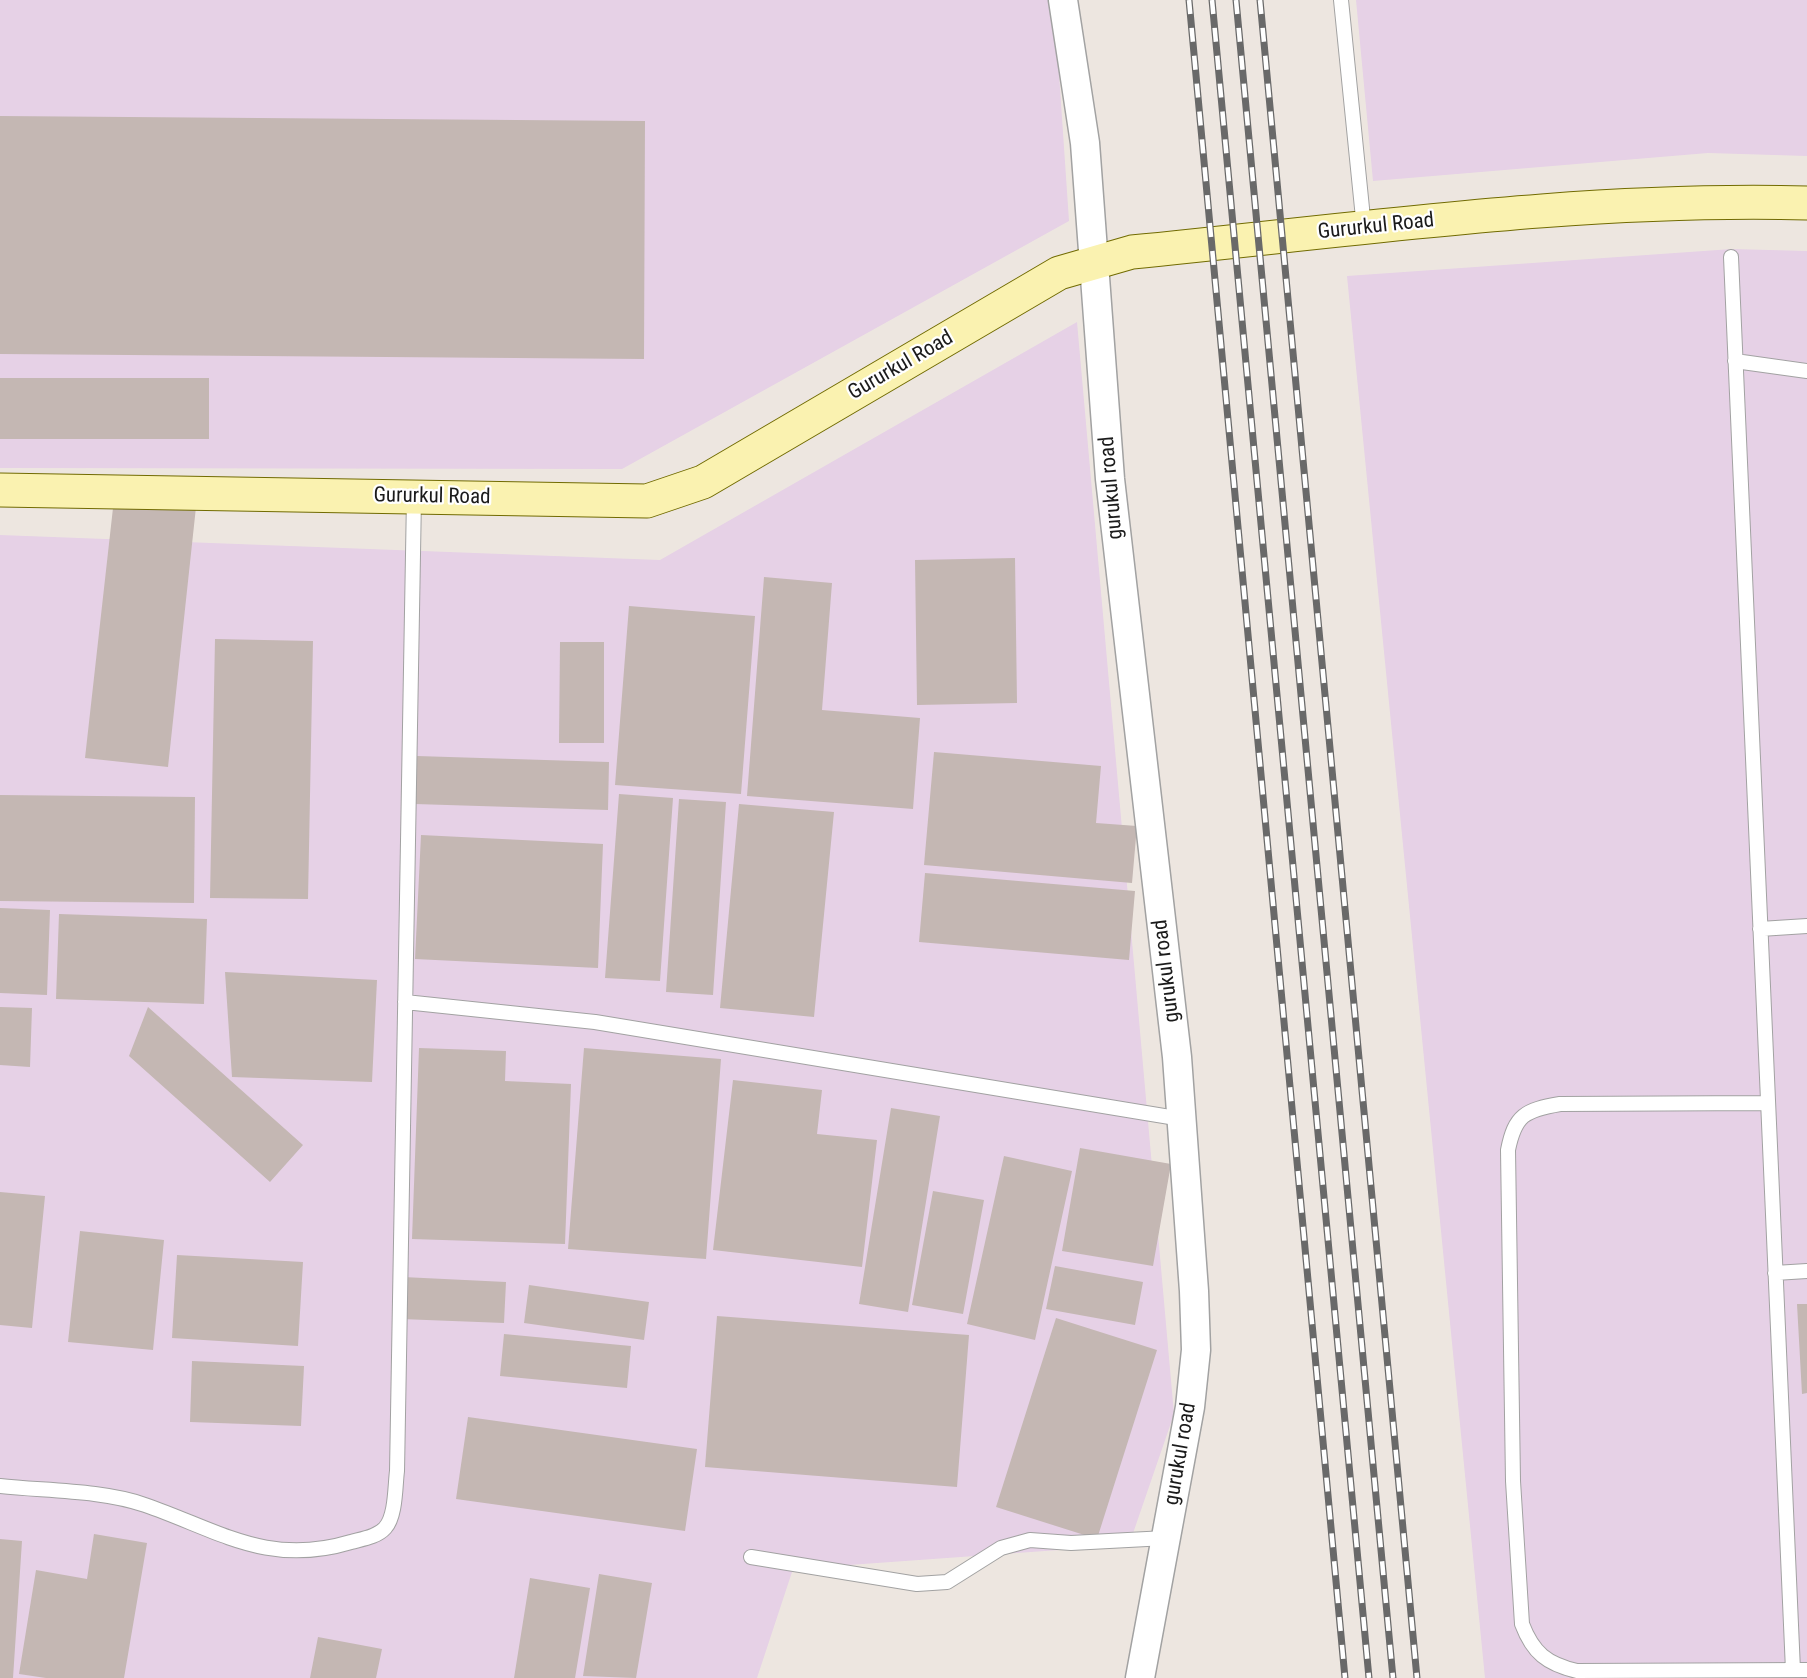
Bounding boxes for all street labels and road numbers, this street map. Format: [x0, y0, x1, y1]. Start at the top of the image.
street label: Gururkul Road [1317, 208, 1435, 246]
street label: Gururkul Road [844, 326, 958, 406]
street label: gurukul road [1095, 435, 1129, 541]
street label: Gururkul Road [373, 483, 491, 511]
street label: gurukul road [1148, 918, 1186, 1024]
street label: gurukul road [1160, 1401, 1202, 1507]

